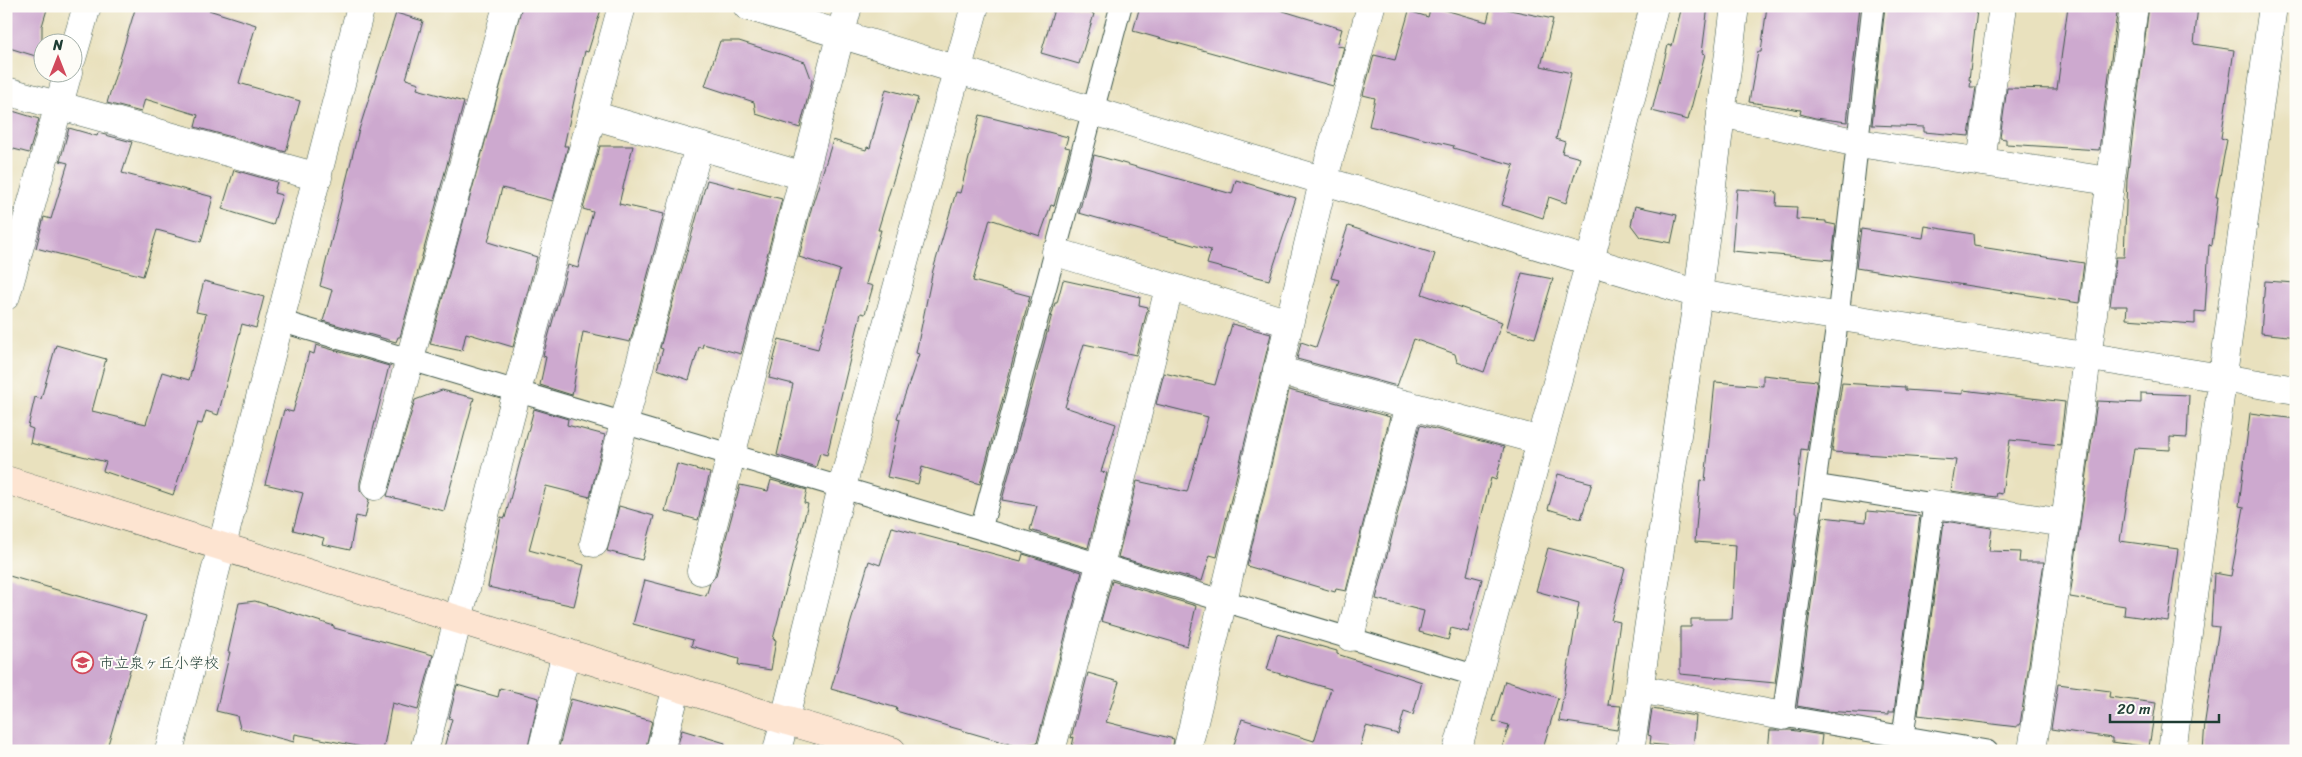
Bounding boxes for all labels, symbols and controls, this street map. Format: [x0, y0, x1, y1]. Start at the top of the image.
north arrow [32, 32, 82, 82]
text: N [52, 33, 63, 58]
place label: 市立泉ヶ丘小学校 [99, 650, 219, 676]
school or university icon: 市立泉ヶ丘小学校 [71, 651, 95, 675]
scale bar [2110, 692, 2218, 724]
text: 20 m [2117, 696, 2151, 722]

